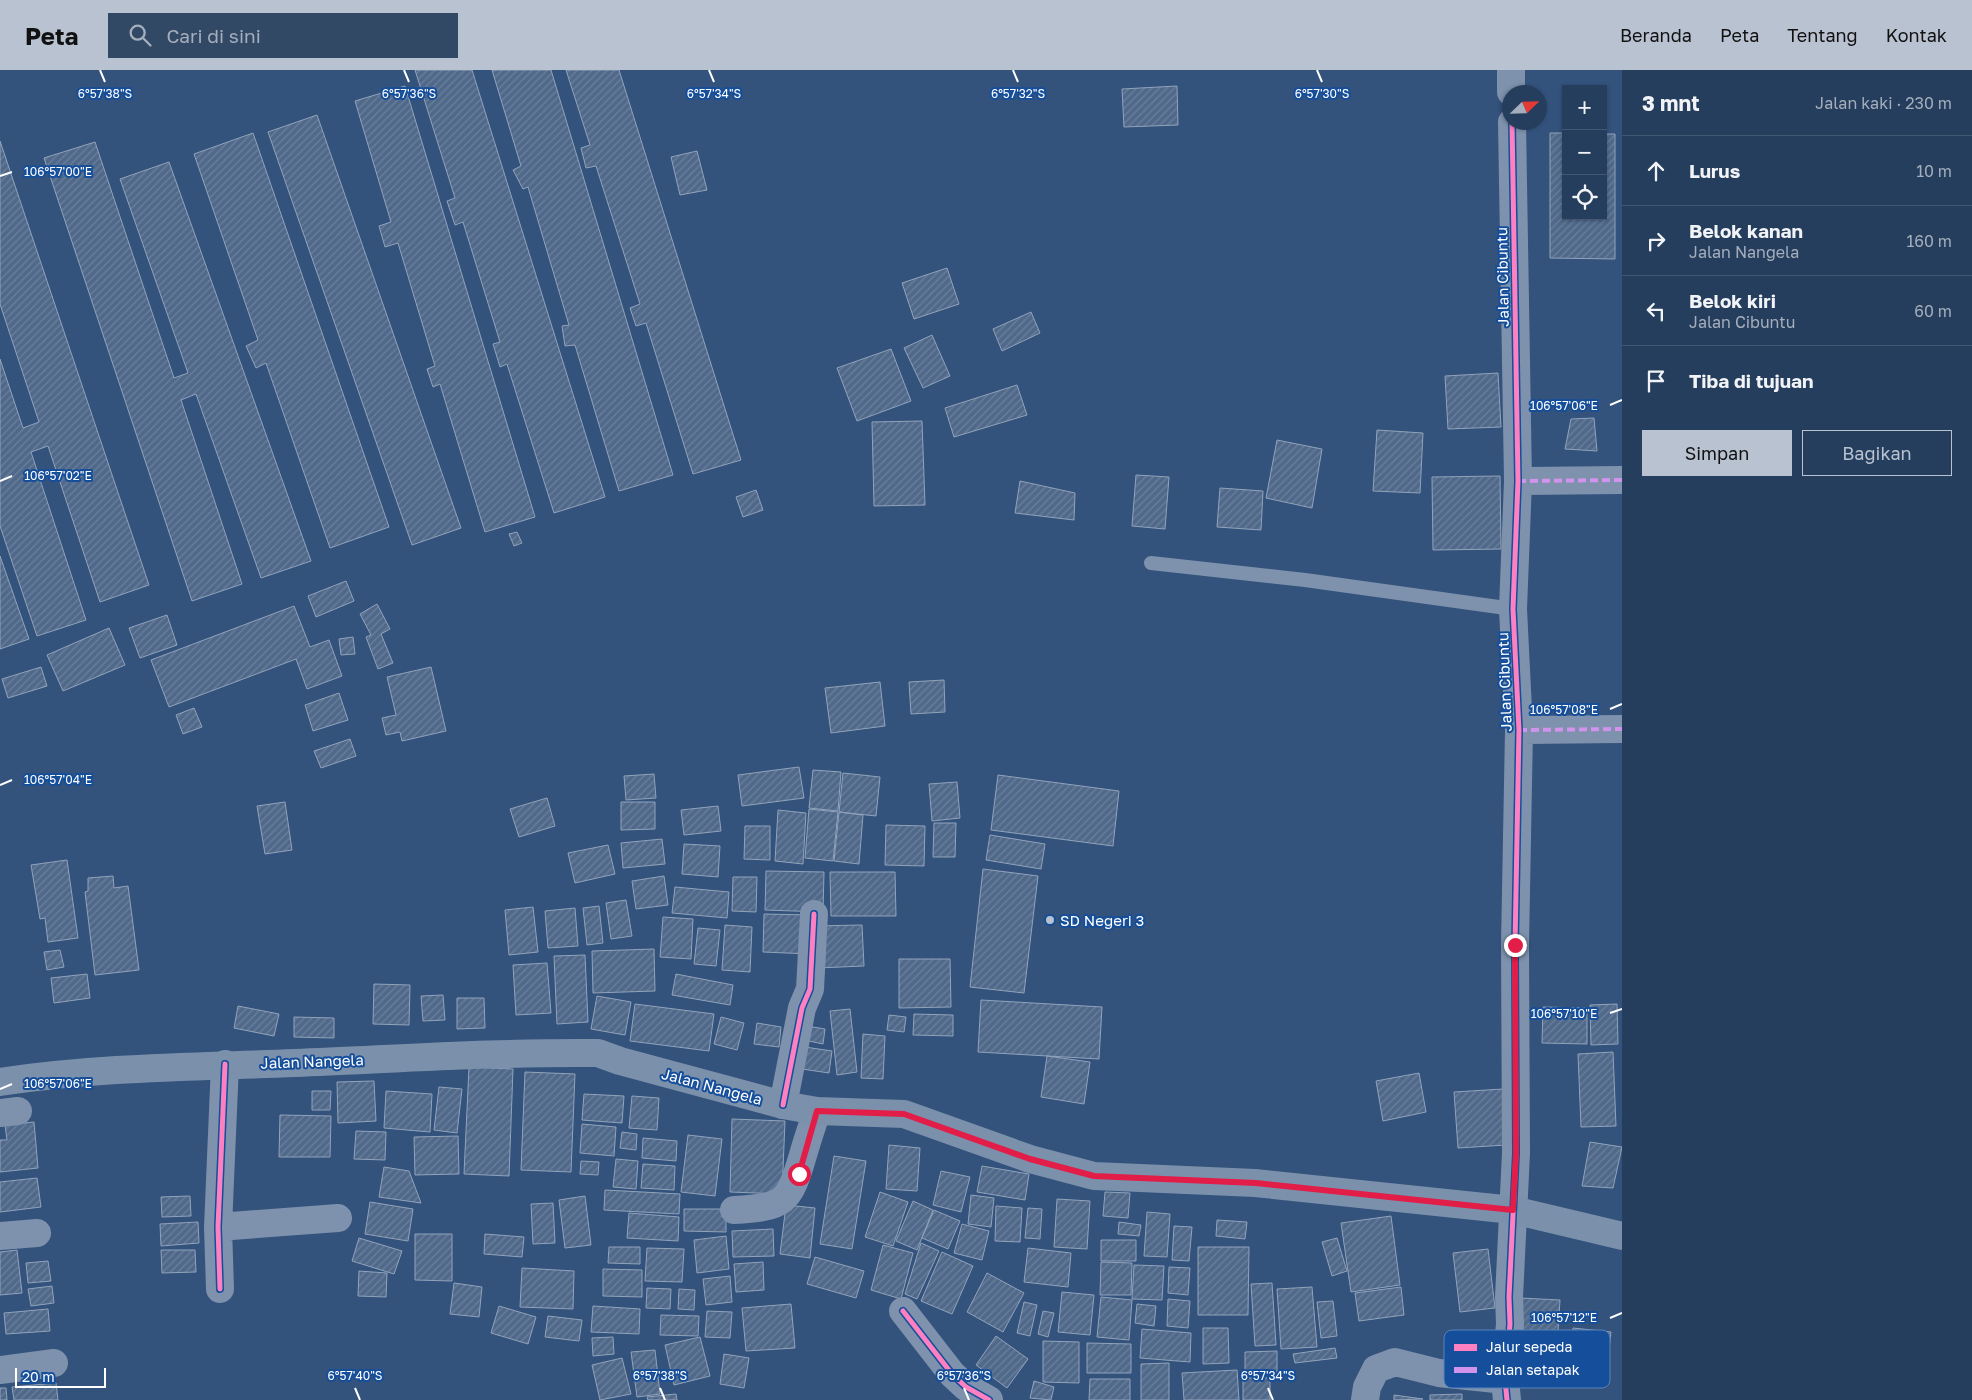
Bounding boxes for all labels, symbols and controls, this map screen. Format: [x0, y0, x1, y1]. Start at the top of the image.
search box [108, 13, 458, 58]
text: Peta [25, 21, 78, 50]
icon: search [126, 21, 154, 49]
text: Cari di sini [166, 24, 261, 47]
text: Beranda [1620, 24, 1692, 46]
text: Peta [1720, 24, 1759, 46]
text: Tentang [1787, 24, 1858, 46]
text: Kontak [1886, 24, 1947, 46]
north arrow [1502, 85, 1547, 130]
map controls [1562, 85, 1607, 220]
button: + [1562, 85, 1607, 130]
text: 6°57'38"S [78, 86, 133, 101]
text: 6°57'36"S [382, 86, 437, 101]
text: 6°57'34"S [687, 86, 742, 101]
text: 6°57'32"S [991, 86, 1045, 101]
text: 6°57'30"S [1295, 86, 1350, 101]
text: 3 mnt [1642, 90, 1700, 116]
text: Jalan kaki · 230 m [1815, 93, 1952, 113]
button: − [1562, 130, 1607, 175]
icon: ahead [1642, 157, 1670, 185]
text: Lurus [1689, 159, 1740, 182]
text: 10 m [1916, 161, 1952, 181]
text: 106°57'00"E [24, 164, 92, 179]
button: locate [1562, 175, 1607, 220]
text: Belok kanan [1689, 219, 1803, 242]
street label: Jalan Cibuntu [1492, 227, 1512, 327]
icon: right [1642, 227, 1670, 255]
text: 160 m [1906, 231, 1952, 251]
text: Jalan Nangela [1689, 242, 1799, 262]
text: Belok kiri [1689, 289, 1776, 312]
icon: left [1642, 297, 1670, 325]
text: 60 m [1914, 301, 1952, 321]
text: Jalan Cibuntu [1689, 312, 1795, 332]
icon: arrive [1642, 367, 1670, 395]
text: Tiba di tujuan [1689, 369, 1814, 392]
text: 106°57'06"E [1530, 398, 1598, 413]
button: Simpan [1642, 430, 1792, 476]
button: Bagikan [1802, 430, 1952, 476]
text: 106°57'02"E [24, 468, 92, 483]
street label: Jalan Cibuntu [1493, 632, 1515, 732]
text: 106°57'08"E [1530, 702, 1598, 717]
text: 106°57'04"E [24, 772, 92, 787]
place label: SD Negeri 3 [1060, 911, 1144, 929]
marker: SD Negeri 3 [1044, 914, 1056, 926]
route end [1504, 934, 1527, 957]
text: 106°57'10"E [1531, 1006, 1597, 1021]
street label: Jalan Nangela [260, 1050, 364, 1072]
street label: Jalan Nangela [660, 1064, 764, 1108]
text: 106°57'06"E [24, 1076, 92, 1091]
route start [788, 1163, 811, 1186]
text: 106°57'12"E [1531, 1310, 1597, 1325]
legend [1444, 1330, 1610, 1388]
text: Jalur sepeda [1486, 1338, 1572, 1355]
text: Jalan setapak [1486, 1361, 1580, 1378]
scale bar [15, 1365, 106, 1388]
text: 20 m [22, 1368, 55, 1385]
text: 6°57'40"S [327, 1368, 383, 1383]
text: 6°57'38"S [633, 1368, 688, 1383]
text: 6°57'36"S [937, 1368, 992, 1383]
text: 6°57'34"S [1241, 1368, 1296, 1383]

